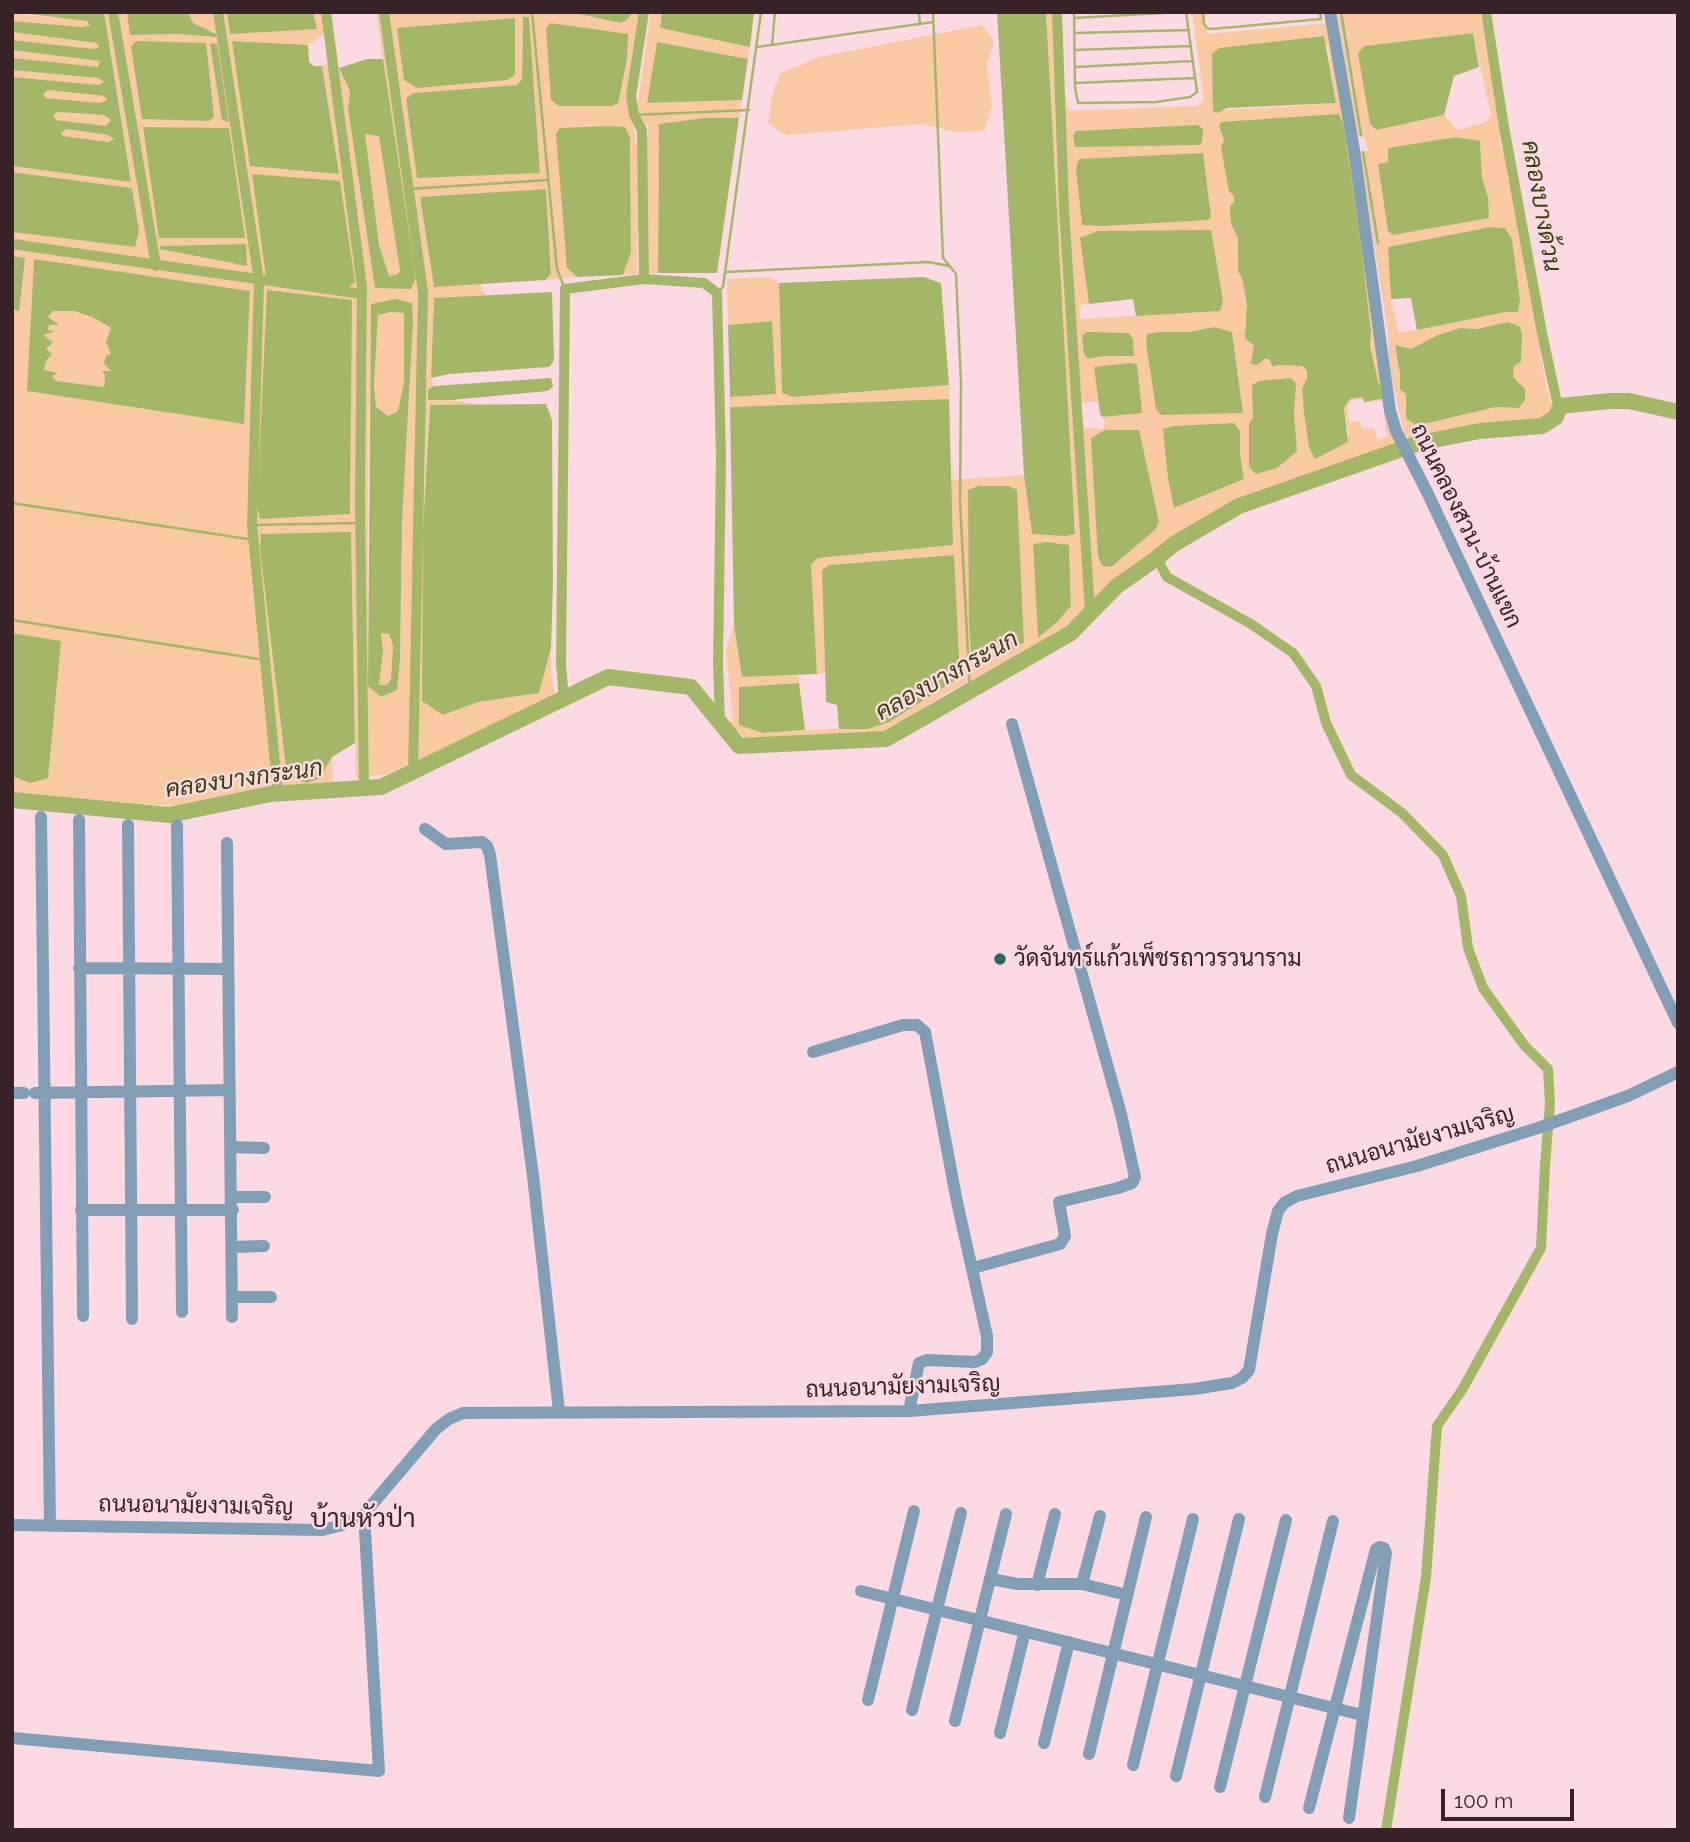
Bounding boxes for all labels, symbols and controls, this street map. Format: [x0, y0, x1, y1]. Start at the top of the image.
water label: คลองบางด้วน [1515, 138, 1567, 274]
street label: ถนนคลองสวน-บ้านแขก [1404, 419, 1528, 633]
water label: คลองบางกระนก [871, 625, 1023, 727]
water label: คลองบางกระนก [163, 754, 325, 804]
place label: วัดจันทร์แก้วเพ็ชรถาวรวนาราม [1014, 945, 1302, 973]
marker: วัดจันทร์แก้วเพ็ชรถาวรวนาราม [992, 951, 1008, 967]
street label: ถนนอนามัยงามเจริญ [1322, 1100, 1518, 1180]
street label: ถนนอนามัยงามเจริญ [805, 1370, 1001, 1404]
street label: ถนนอนามัยงามเจริญ [98, 1490, 294, 1522]
district label: บ้านหัวป่า [310, 1503, 416, 1535]
scale bar [1445, 1776, 1578, 1820]
text: 100 m [1454, 1788, 1513, 1813]

